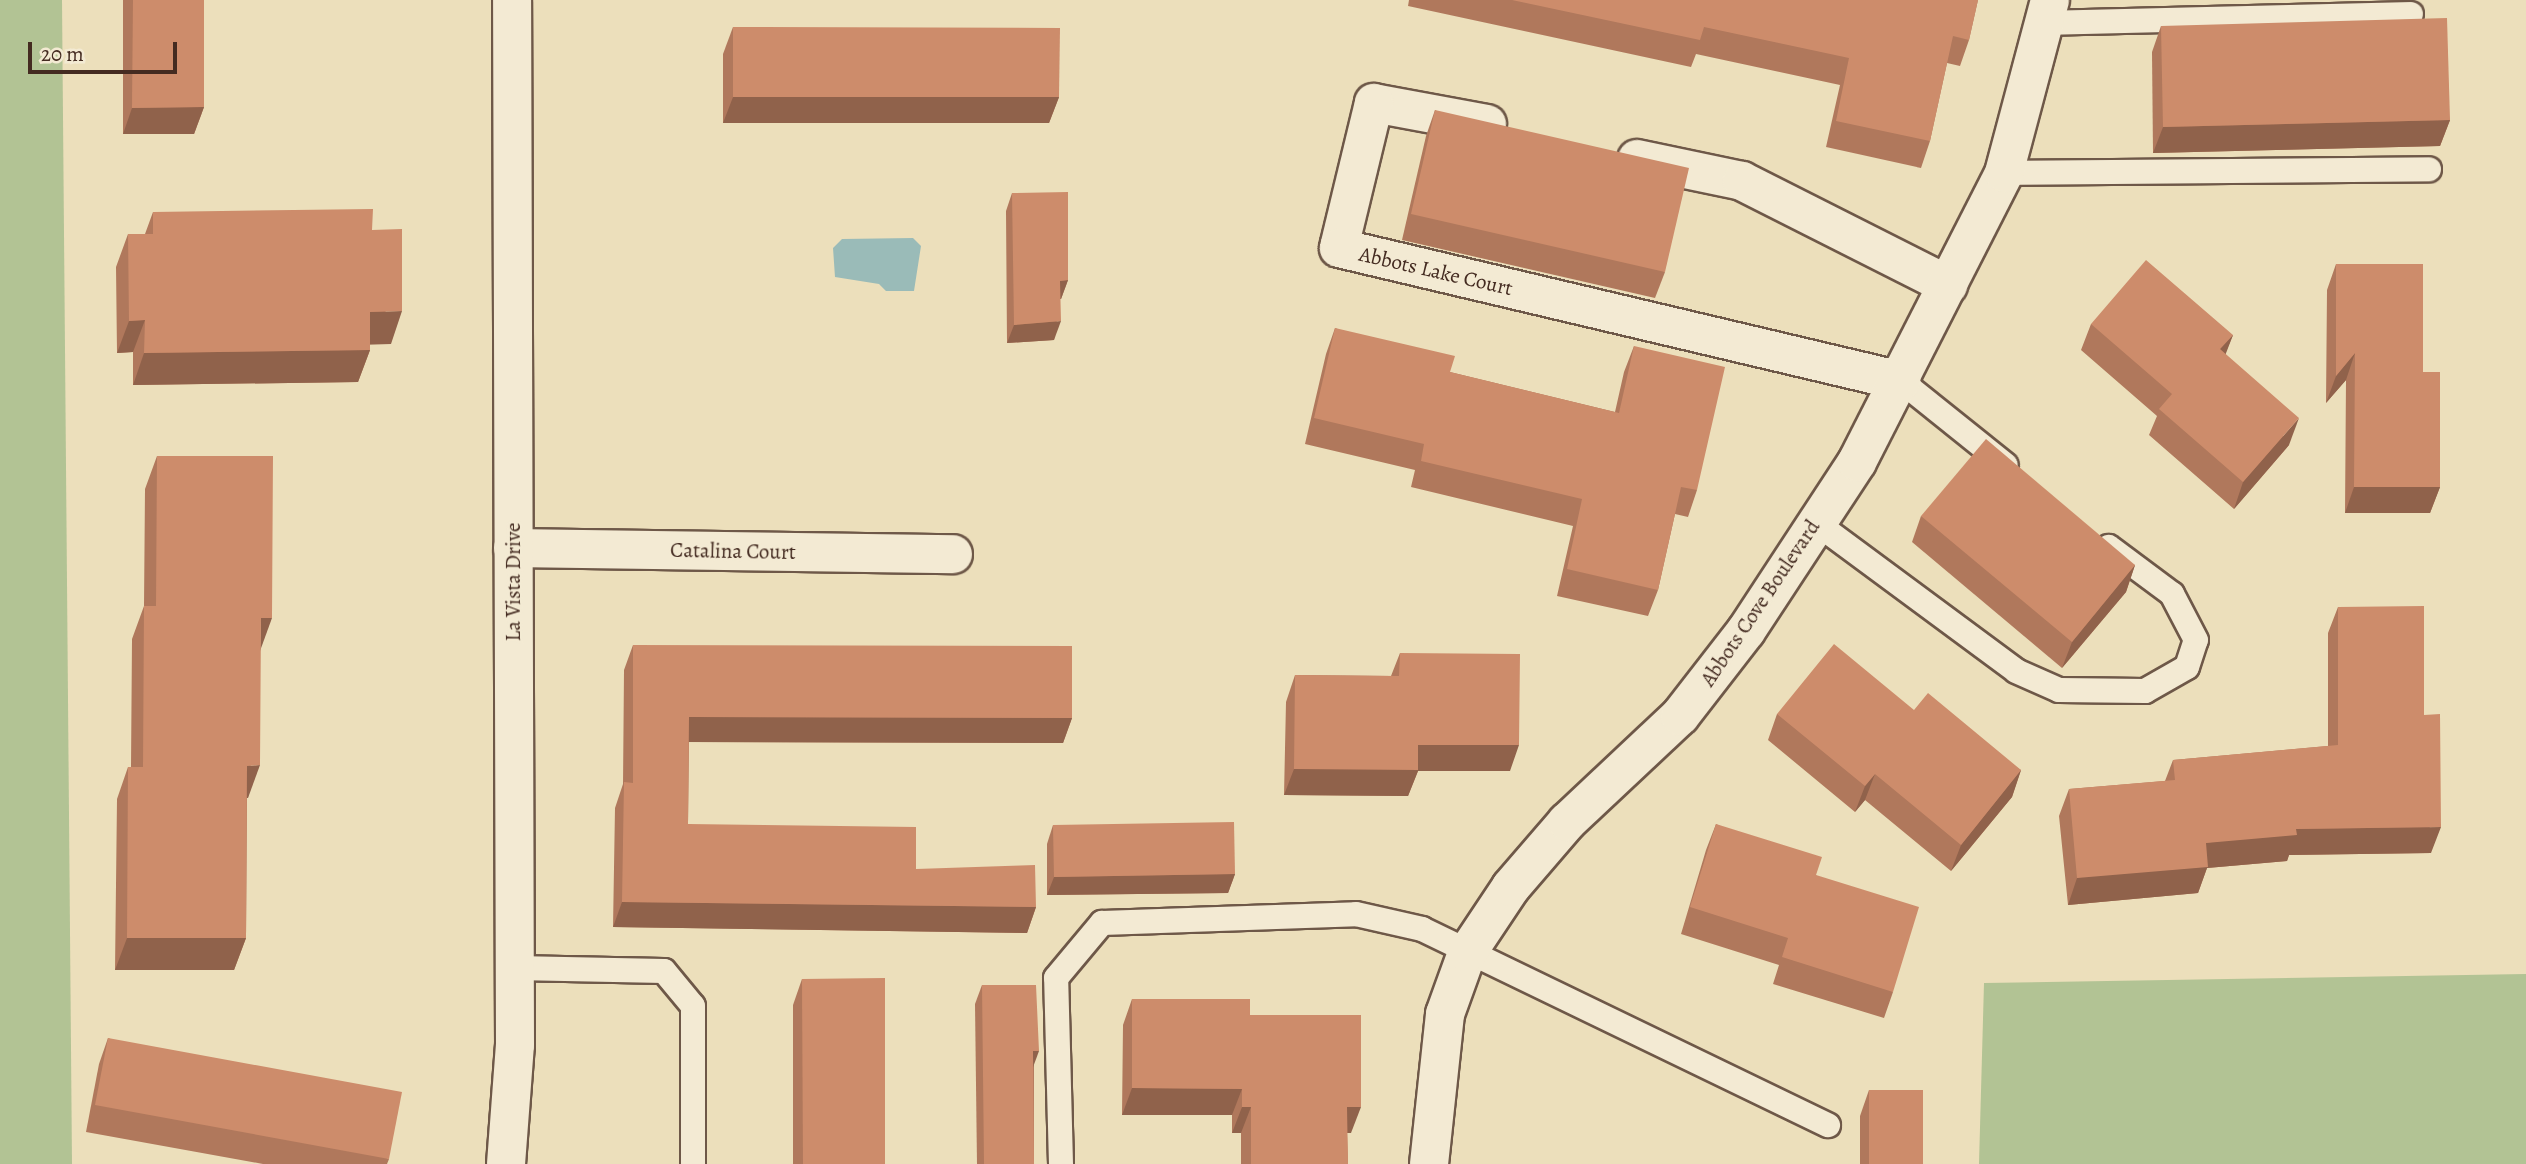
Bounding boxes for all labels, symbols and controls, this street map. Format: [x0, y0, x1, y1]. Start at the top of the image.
scale bar [32, 28, 180, 72]
text: 20 m [41, 40, 84, 68]
street label: Abbots Lake Court [1357, 241, 1515, 301]
street label: Abbots Cove Boulevard [1695, 515, 1825, 691]
street label: La Vista Drive [500, 523, 526, 641]
street label: Catalina Court [670, 537, 796, 565]

